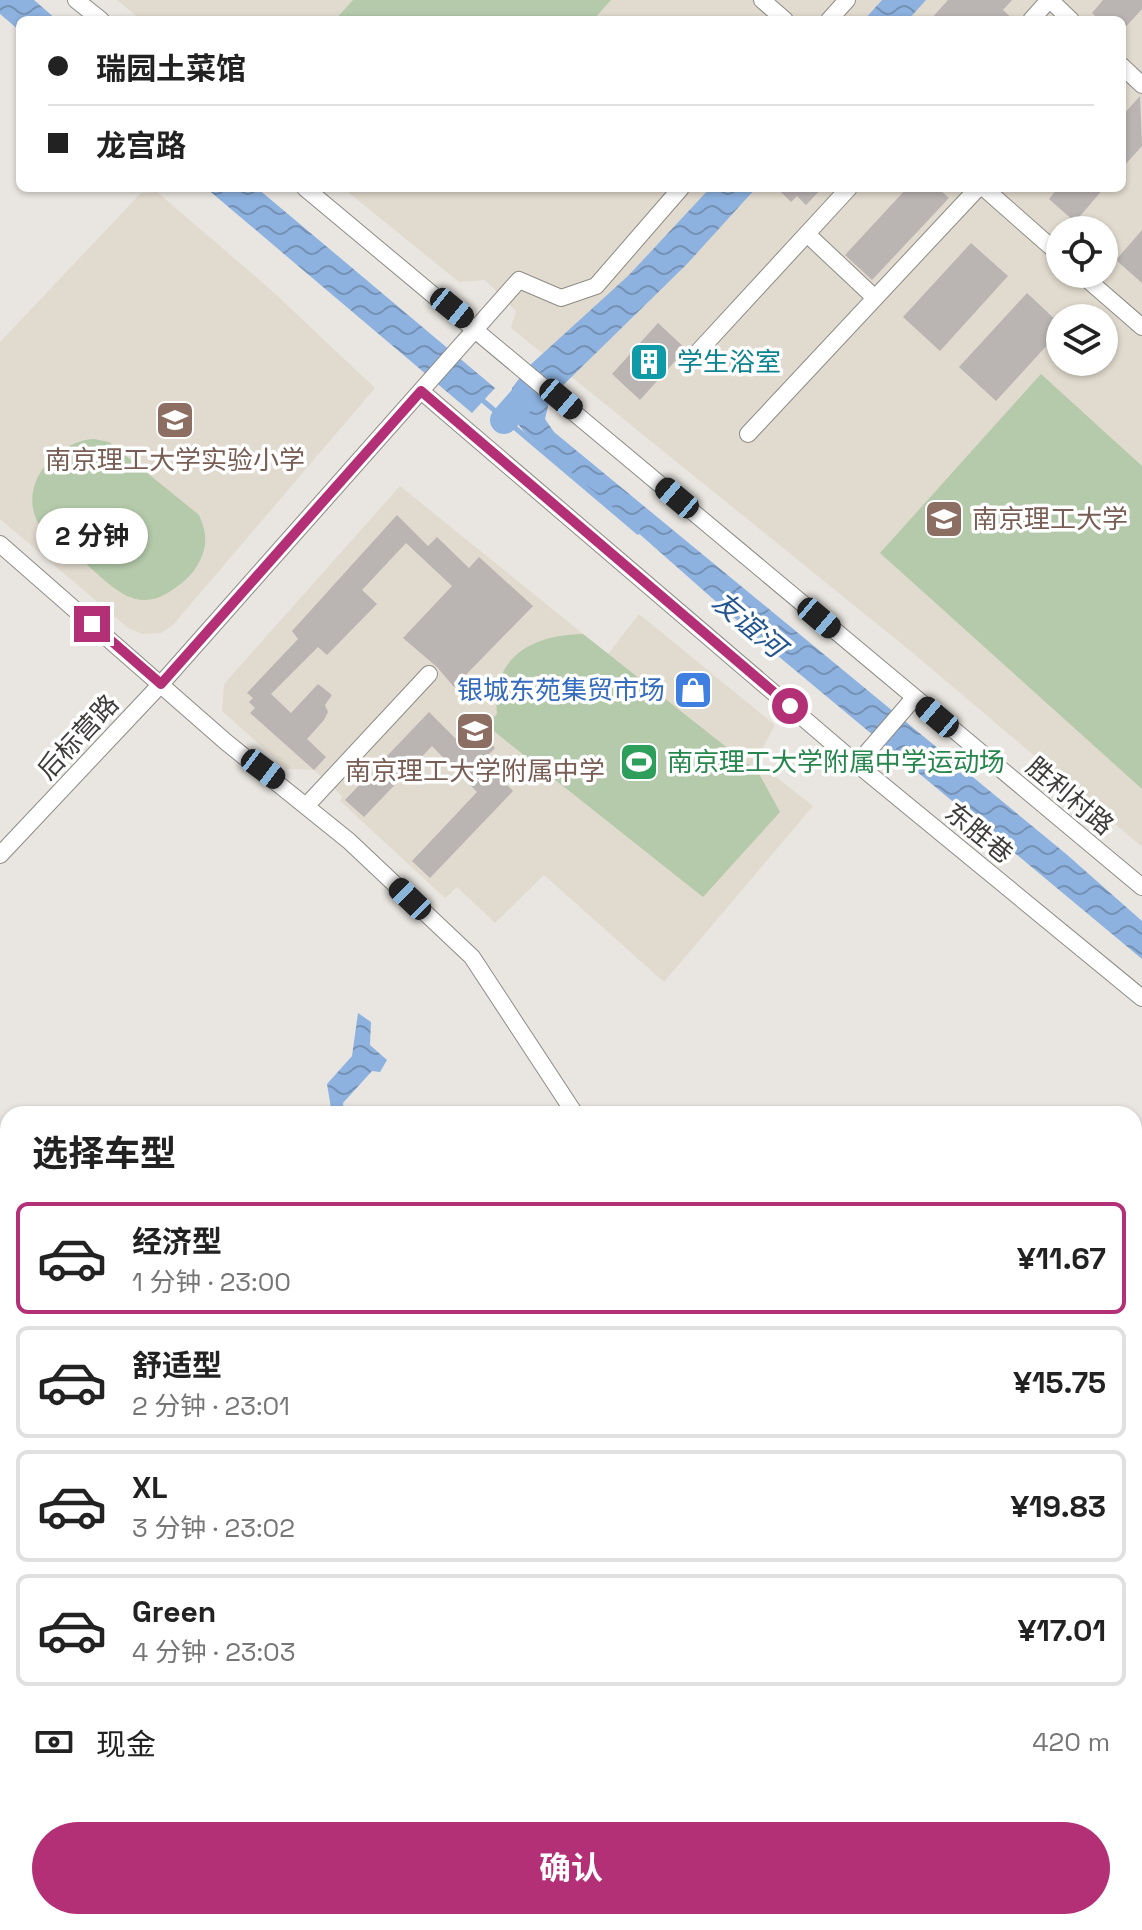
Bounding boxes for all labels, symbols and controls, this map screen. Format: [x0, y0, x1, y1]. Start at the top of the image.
text: 瑞园土菜馆 [96, 49, 246, 88]
text: 龙宫路 [96, 126, 186, 165]
map controls [1046, 216, 1118, 376]
button: locate [1046, 216, 1118, 288]
car [426, 284, 478, 332]
button: layers [1046, 304, 1118, 376]
building icon: 学生浴室 [628, 341, 670, 383]
place label: 学生浴室 [677, 345, 781, 379]
car [535, 374, 587, 424]
school or university icon: 南京理工大学实验小学 [154, 399, 196, 441]
place label: 南京理工大学实验小学 [45, 443, 305, 477]
car [651, 473, 703, 523]
school or university icon: 南京理工大学 [923, 498, 965, 540]
place label: 南京理工大学 [972, 502, 1128, 536]
callout: 2 分钟 [36, 508, 148, 564]
text: 2 分钟 [55, 519, 129, 553]
water label: 友谊河 [705, 583, 797, 668]
car [793, 593, 845, 643]
route end [74, 606, 110, 642]
shop icon: 银城东苑集贸市场 [672, 669, 714, 711]
place label: 银城东苑集贸市场 [457, 673, 665, 707]
street label: 后标营路 [30, 687, 126, 787]
route start [772, 688, 808, 724]
car [911, 692, 963, 742]
school or university icon: 南京理工大学附属中学 [454, 710, 496, 752]
sports icon: 南京理工大学附属中学运动场 [618, 741, 660, 783]
car [237, 745, 289, 793]
place label: 南京理工大学附属中学运动场 [667, 745, 1005, 779]
street label: 胜利村路 [1019, 750, 1121, 842]
place label: 南京理工大学附属中学 [345, 754, 605, 788]
street label: 东胜巷 [938, 795, 1020, 871]
car [384, 874, 436, 924]
text: 选择车型 [32, 1131, 176, 1177]
icon: car [36, 1222, 108, 1294]
text: 经济型 [132, 1222, 222, 1261]
text: ¥11.67 [1017, 1239, 1106, 1278]
text: 1 分钟 · 23:00 [132, 1265, 291, 1299]
icon: car [36, 1346, 108, 1418]
text: 舒适型 [132, 1346, 222, 1385]
text: ¥15.75 [1013, 1363, 1106, 1402]
text: 2 分钟 · 23:01 [132, 1389, 290, 1423]
text: XL [132, 1468, 168, 1507]
icon: car [36, 1470, 108, 1542]
text: ¥19.83 [1010, 1487, 1106, 1526]
text: 3 分钟 · 23:02 [132, 1511, 295, 1545]
text: Green [132, 1592, 216, 1631]
icon: car [36, 1594, 108, 1666]
text: ¥17.01 [1018, 1611, 1106, 1650]
text: 4 分钟 · 23:03 [132, 1635, 295, 1669]
icon: cash [32, 1720, 76, 1764]
text: 现金 [96, 1725, 156, 1764]
text: 420 m [1032, 1725, 1110, 1759]
button: 确认 [32, 1822, 1110, 1914]

